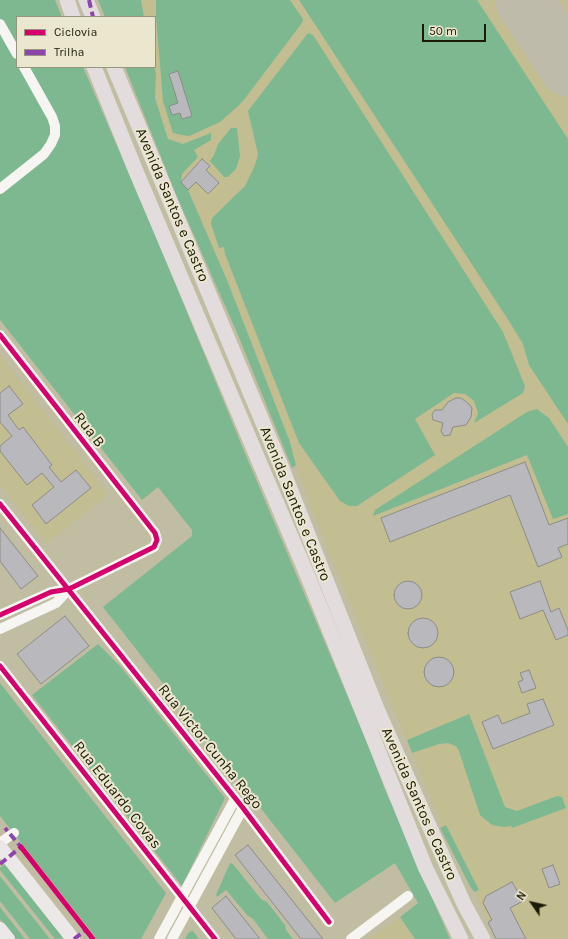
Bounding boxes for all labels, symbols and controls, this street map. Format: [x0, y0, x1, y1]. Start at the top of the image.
legend [16, 16, 156, 68]
scale bar [424, 16, 488, 42]
text: 50 m [429, 24, 457, 38]
text: Ciclovia [54, 25, 97, 39]
text: Trilha [54, 45, 84, 59]
street label: Avenida Santos e Castro [131, 125, 213, 285]
street label: Rua B [70, 409, 108, 451]
street label: Avenida Santos e Castro [256, 424, 334, 584]
street label: Rua Victor Cunha Rego [154, 681, 266, 813]
street label: Avenida Santos e Castro [377, 725, 461, 883]
street label: Rua Eduardo Covas [69, 737, 165, 853]
north arrow [512, 883, 552, 923]
text: N [514, 889, 529, 903]

